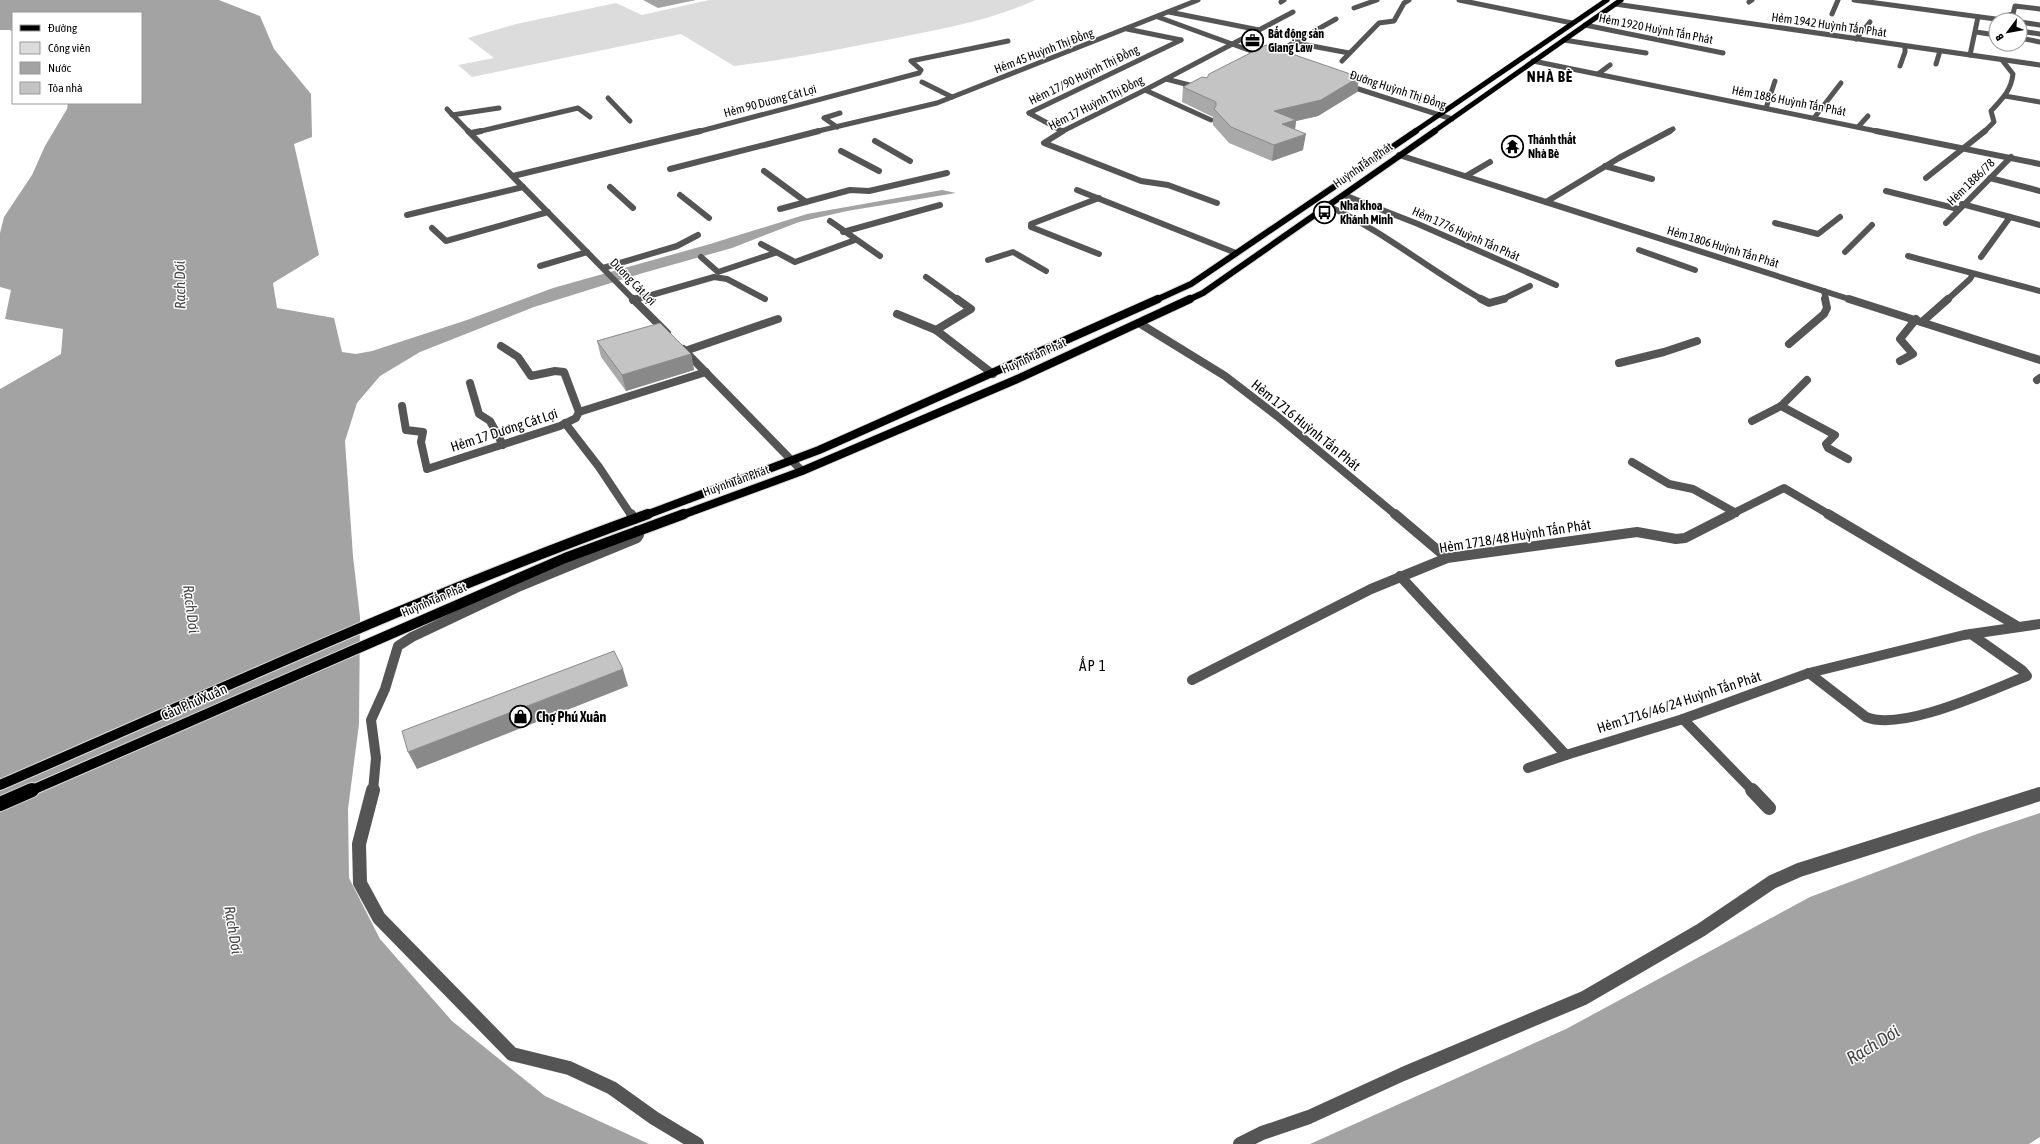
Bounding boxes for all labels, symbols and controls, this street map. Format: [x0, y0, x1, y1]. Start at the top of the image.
street label: Hẻm 1942 Huỳnh Tấn Phát [1771, 10, 1888, 40]
street label: Hẻm 1920 Huỳnh Tấn Phát [1598, 11, 1715, 47]
legend [12, 12, 142, 104]
north arrow [1988, 12, 2028, 52]
text: Đường [48, 21, 78, 35]
street label: Hẻm 45 Huỳnh Thị Đồng [992, 25, 1096, 76]
place label: Bất động sản Giang Law [1268, 26, 1324, 55]
office icon: Bất động sản Giang Law [1240, 28, 1266, 54]
text: B [1993, 31, 2006, 43]
text: Công viên [48, 41, 91, 55]
street label: Hẻm 17/90 Huỳnh Thị Đồng [1027, 42, 1142, 108]
text: Nước [48, 61, 72, 75]
street label: Đường Huỳnh Thị Đồng [1348, 68, 1449, 112]
district label: NHÀ BÈ [1527, 68, 1573, 85]
street label: Hẻm 17 Huỳnh Thị Đồng [1046, 72, 1147, 133]
text: Tòa nhà [48, 81, 83, 95]
street label: Hẻm 90 Dương Cát Lợi [722, 82, 818, 120]
street label: Hẻm 1886 Huỳnh Tấn Phát [1731, 83, 1848, 119]
place label: Thánh thất Nhà Bè [1528, 132, 1577, 161]
temple icon: Thánh thất Nhà Bè [1500, 134, 1526, 160]
street label: Huỳnh Tấn Phát [1331, 139, 1396, 191]
street label: Hẻm 1886/78 [1944, 156, 1998, 208]
place label: Nha khoa Khánh Minh [1340, 199, 1393, 227]
bus stop icon: Nha khoa Khánh Minh [1311, 200, 1337, 226]
street label: Hẻm 1776 Huỳnh Tấn Phát [1410, 204, 1522, 264]
street label: Hẻm 1806 Huỳnh Tấn Phát [1665, 223, 1781, 271]
street label: Dương Cát Lợi [607, 256, 659, 308]
water label: Rạch Dơi [171, 260, 188, 309]
street label: Huỳnh Tấn Phát [1000, 335, 1069, 376]
street label: Hẻm 1716 Huỳnh Tấn Phát [1248, 375, 1364, 474]
street label: Hẻm 17 Dương Cát Lợi [449, 405, 559, 455]
street label: Huỳnh Tấn Phát [701, 462, 771, 499]
street label: Hẻm 1718/48 Huỳnh Tấn Phát [1438, 515, 1592, 556]
street label: Huỳnh Tấn Phát [399, 580, 469, 620]
water label: Rạch Dơi [180, 584, 203, 634]
district label: ẤP 1 [1079, 656, 1107, 674]
street label: Hẻm 1716/46/24 Huỳnh Tấn Phát [1595, 667, 1763, 736]
street label: Cầu Phú Xuân [158, 680, 229, 724]
shop icon: Chợ Phú Xuân [507, 704, 533, 730]
place label: Chợ Phú Xuân [536, 709, 606, 725]
water label: Rạch Dơi [221, 905, 246, 956]
water label: Rạch Dơi [1843, 1021, 1903, 1068]

